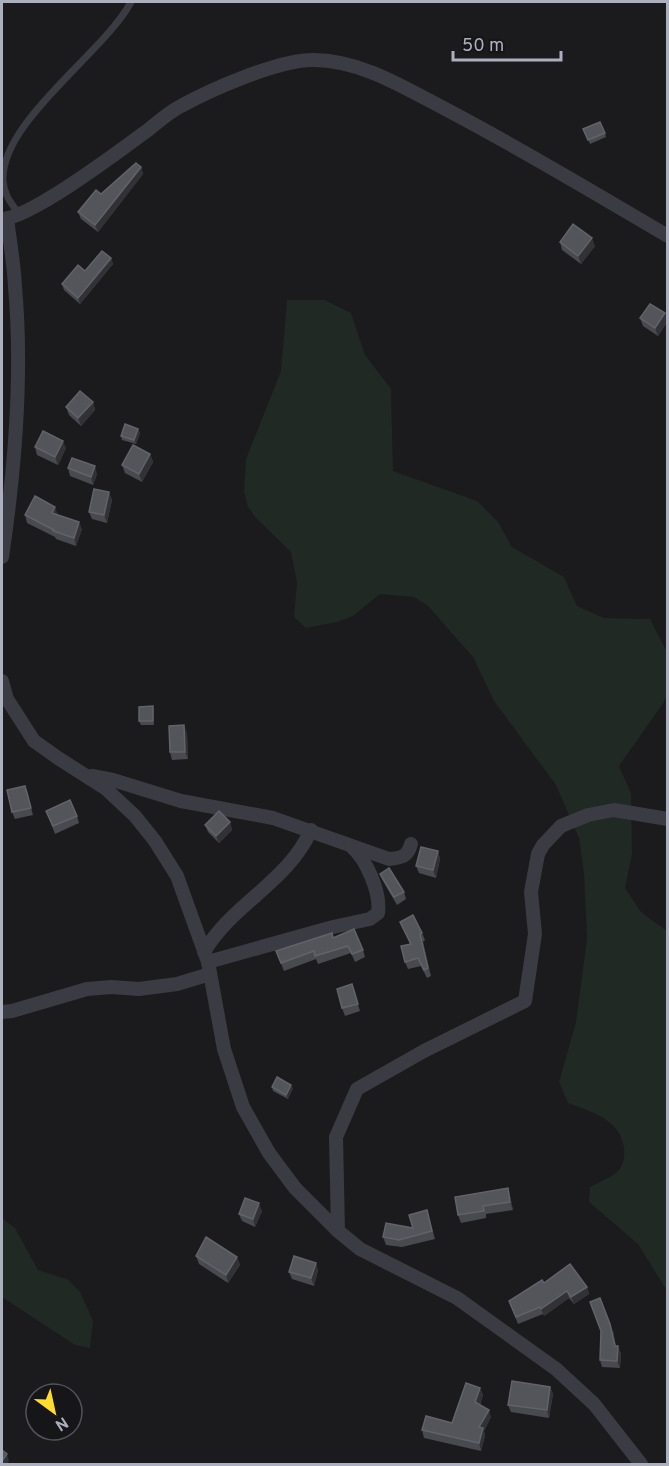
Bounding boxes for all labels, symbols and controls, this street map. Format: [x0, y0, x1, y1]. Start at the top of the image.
scale bar [453, 24, 561, 62]
text: 50 m [462, 35, 504, 58]
north arrow [24, 1382, 84, 1442]
text: N [51, 1411, 71, 1434]

